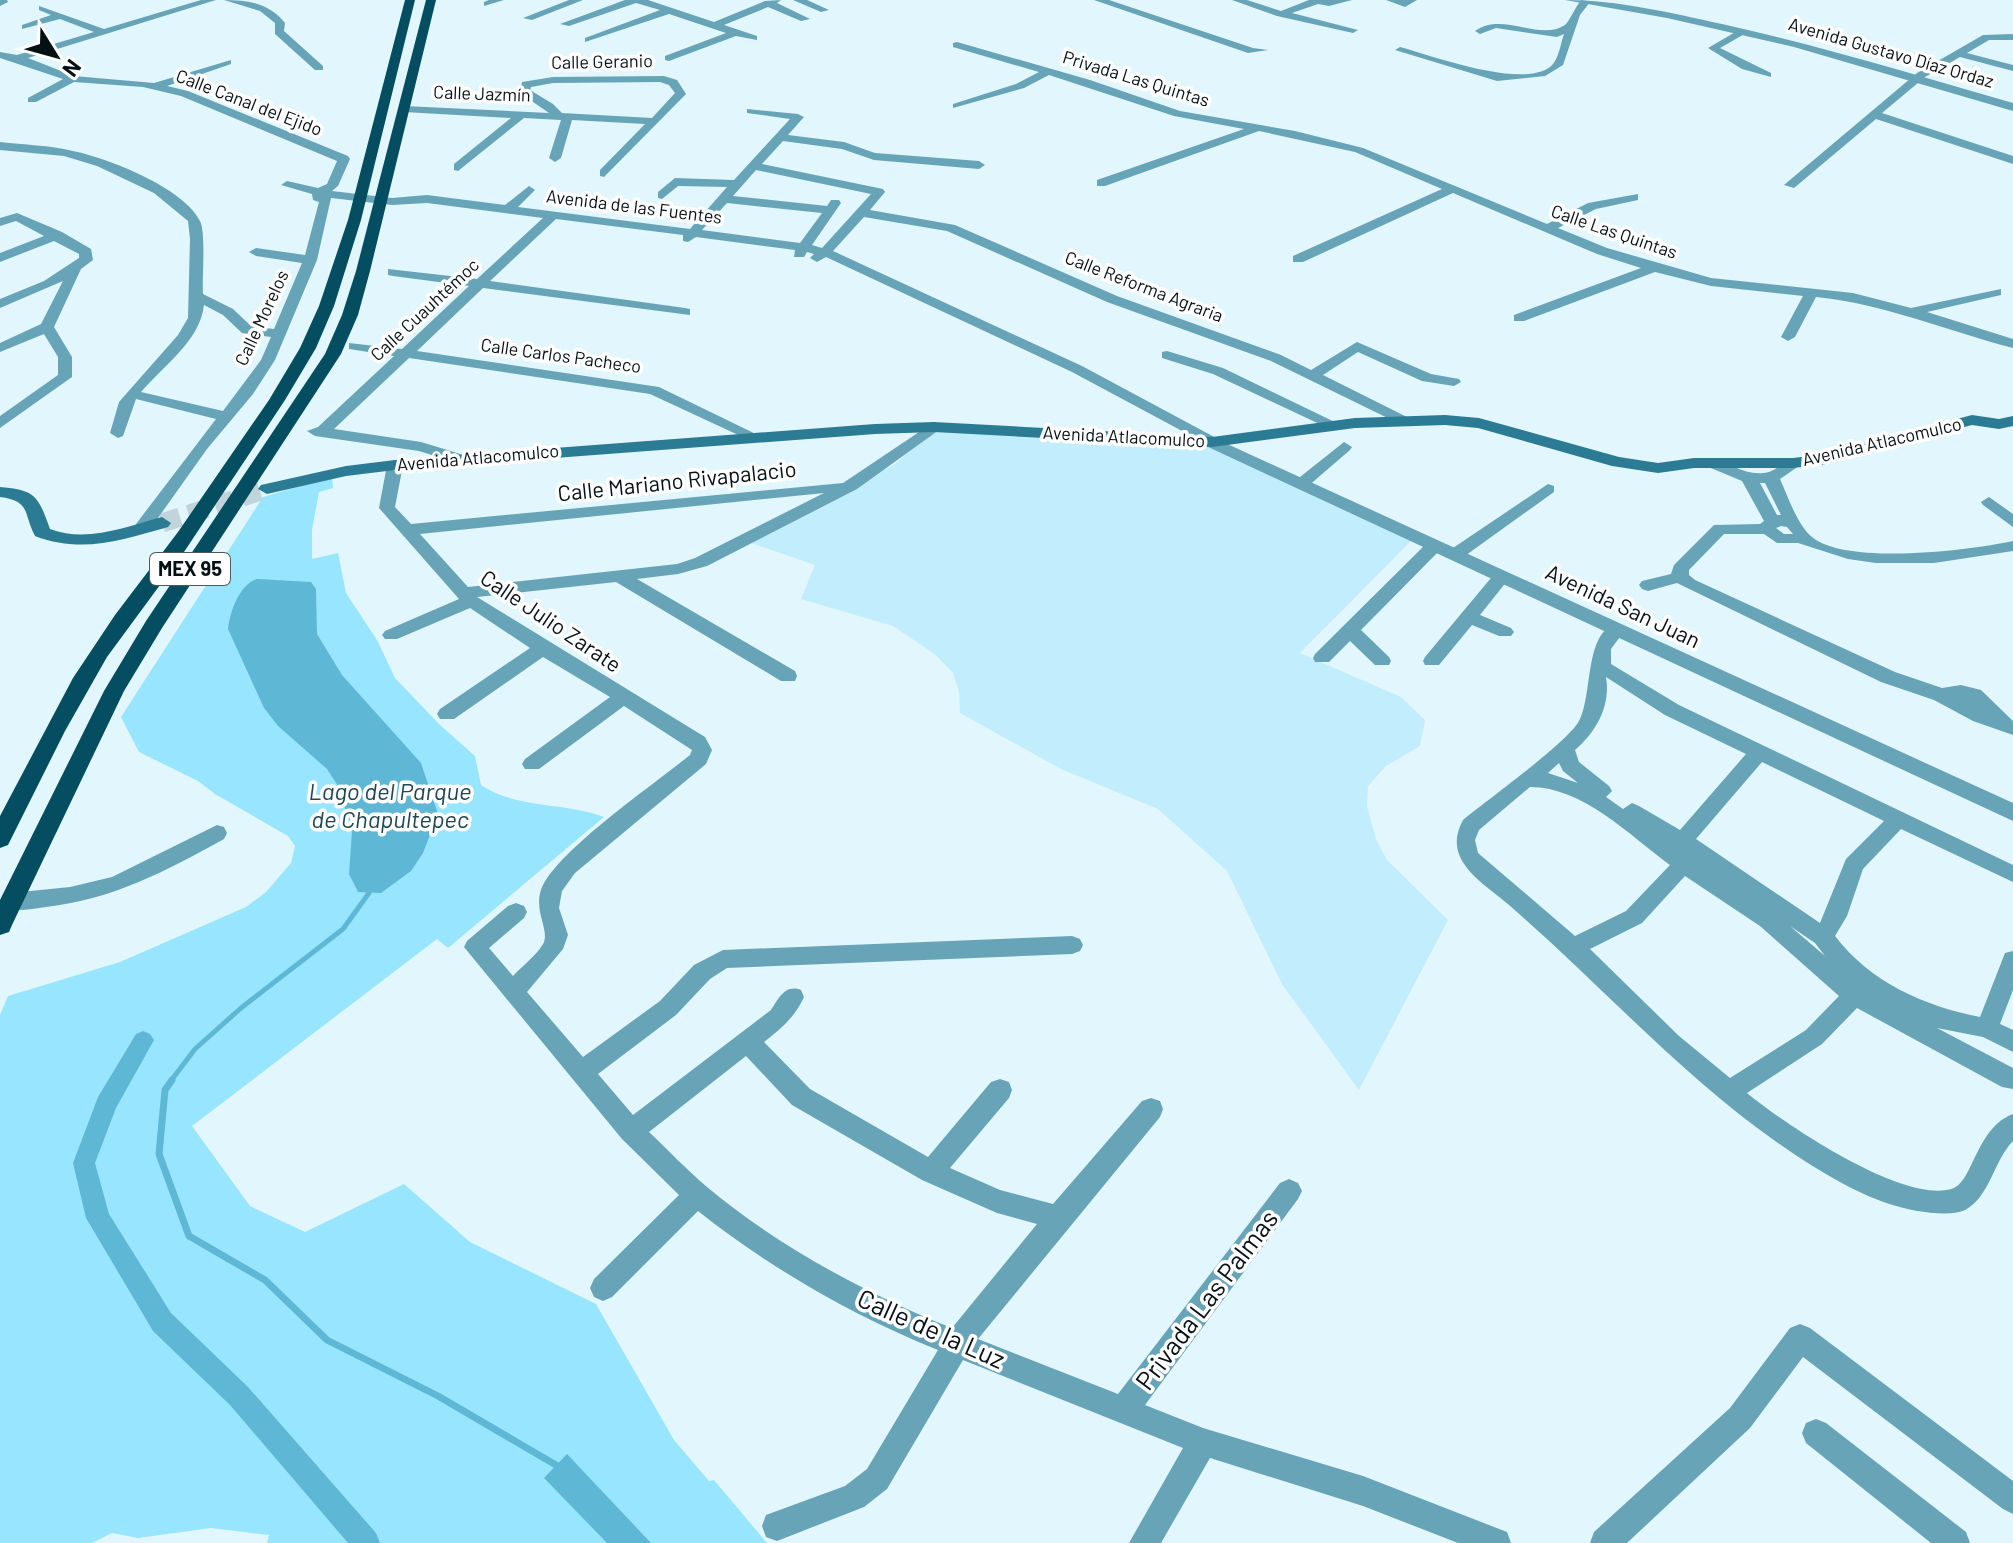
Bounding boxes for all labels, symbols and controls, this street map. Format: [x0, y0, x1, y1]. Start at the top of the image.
street label: Avenida Gustavo Díaz Ordaz [1786, 12, 1996, 92]
north arrow [16, 16, 96, 96]
street label: Privada Las Quintas [1060, 45, 1212, 111]
street label: Calle Geranio [551, 49, 653, 73]
text: N [58, 55, 88, 82]
street label: Calle Canal del Ejido [173, 64, 326, 140]
street label: Calle Jazmín [433, 80, 531, 106]
street label: Avenida de las Fuentes [545, 184, 723, 228]
street label: Calle Las Quintas [1548, 199, 1680, 263]
street label: Calle Reforma Agraria [1062, 246, 1227, 326]
street label: Calle Cuauhtémoc [365, 253, 483, 365]
street label: Calle Morelos [229, 266, 293, 369]
street label: Calle Carlos Pacheco [480, 333, 643, 377]
street label: Avenida Atlacomulco [1800, 412, 1964, 470]
street label: Avenida Atlacomulco [1042, 421, 1206, 451]
street label: Avenida Atlacomulco [396, 439, 560, 475]
street label: Calle Mariano Rivapalacio [556, 455, 798, 505]
road number: MEX 95 [150, 553, 230, 585]
street label: Avenida San Juan [1542, 558, 1705, 652]
street label: Calle Julio Zarate [476, 564, 627, 677]
water label: Lago del Parque de Chapultepec [308, 776, 472, 833]
street label: Privada Las Palmas [1128, 1203, 1284, 1395]
street label: Calle de la Luz [853, 1281, 1010, 1374]

